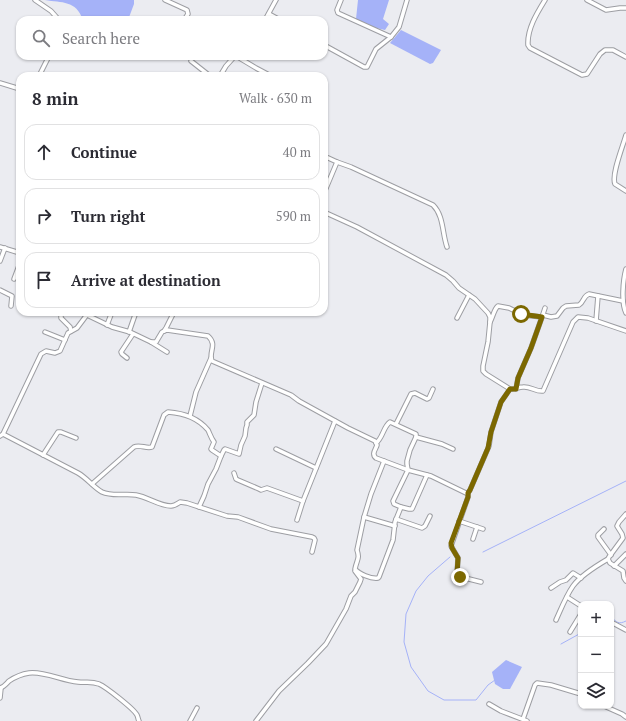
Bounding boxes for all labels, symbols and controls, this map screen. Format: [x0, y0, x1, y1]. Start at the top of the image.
search box [16, 16, 328, 60]
icon: search [30, 27, 52, 49]
text: Search here [62, 28, 140, 48]
text: 8 min [32, 87, 79, 110]
text: Walk · 630 m [239, 89, 312, 107]
icon: ahead [33, 141, 55, 163]
text: Continue [71, 142, 137, 162]
text: 40 m [283, 143, 311, 161]
icon: right [33, 205, 55, 227]
text: Turn right [71, 206, 146, 226]
text: 590 m [276, 207, 311, 225]
icon: arrive [33, 269, 55, 291]
text: Arrive at destination [71, 270, 221, 290]
route start [512, 305, 530, 323]
route end [451, 568, 469, 586]
map controls [578, 601, 614, 709]
button: + [578, 601, 614, 637]
button: − [578, 637, 614, 673]
button: layers [578, 673, 614, 709]

